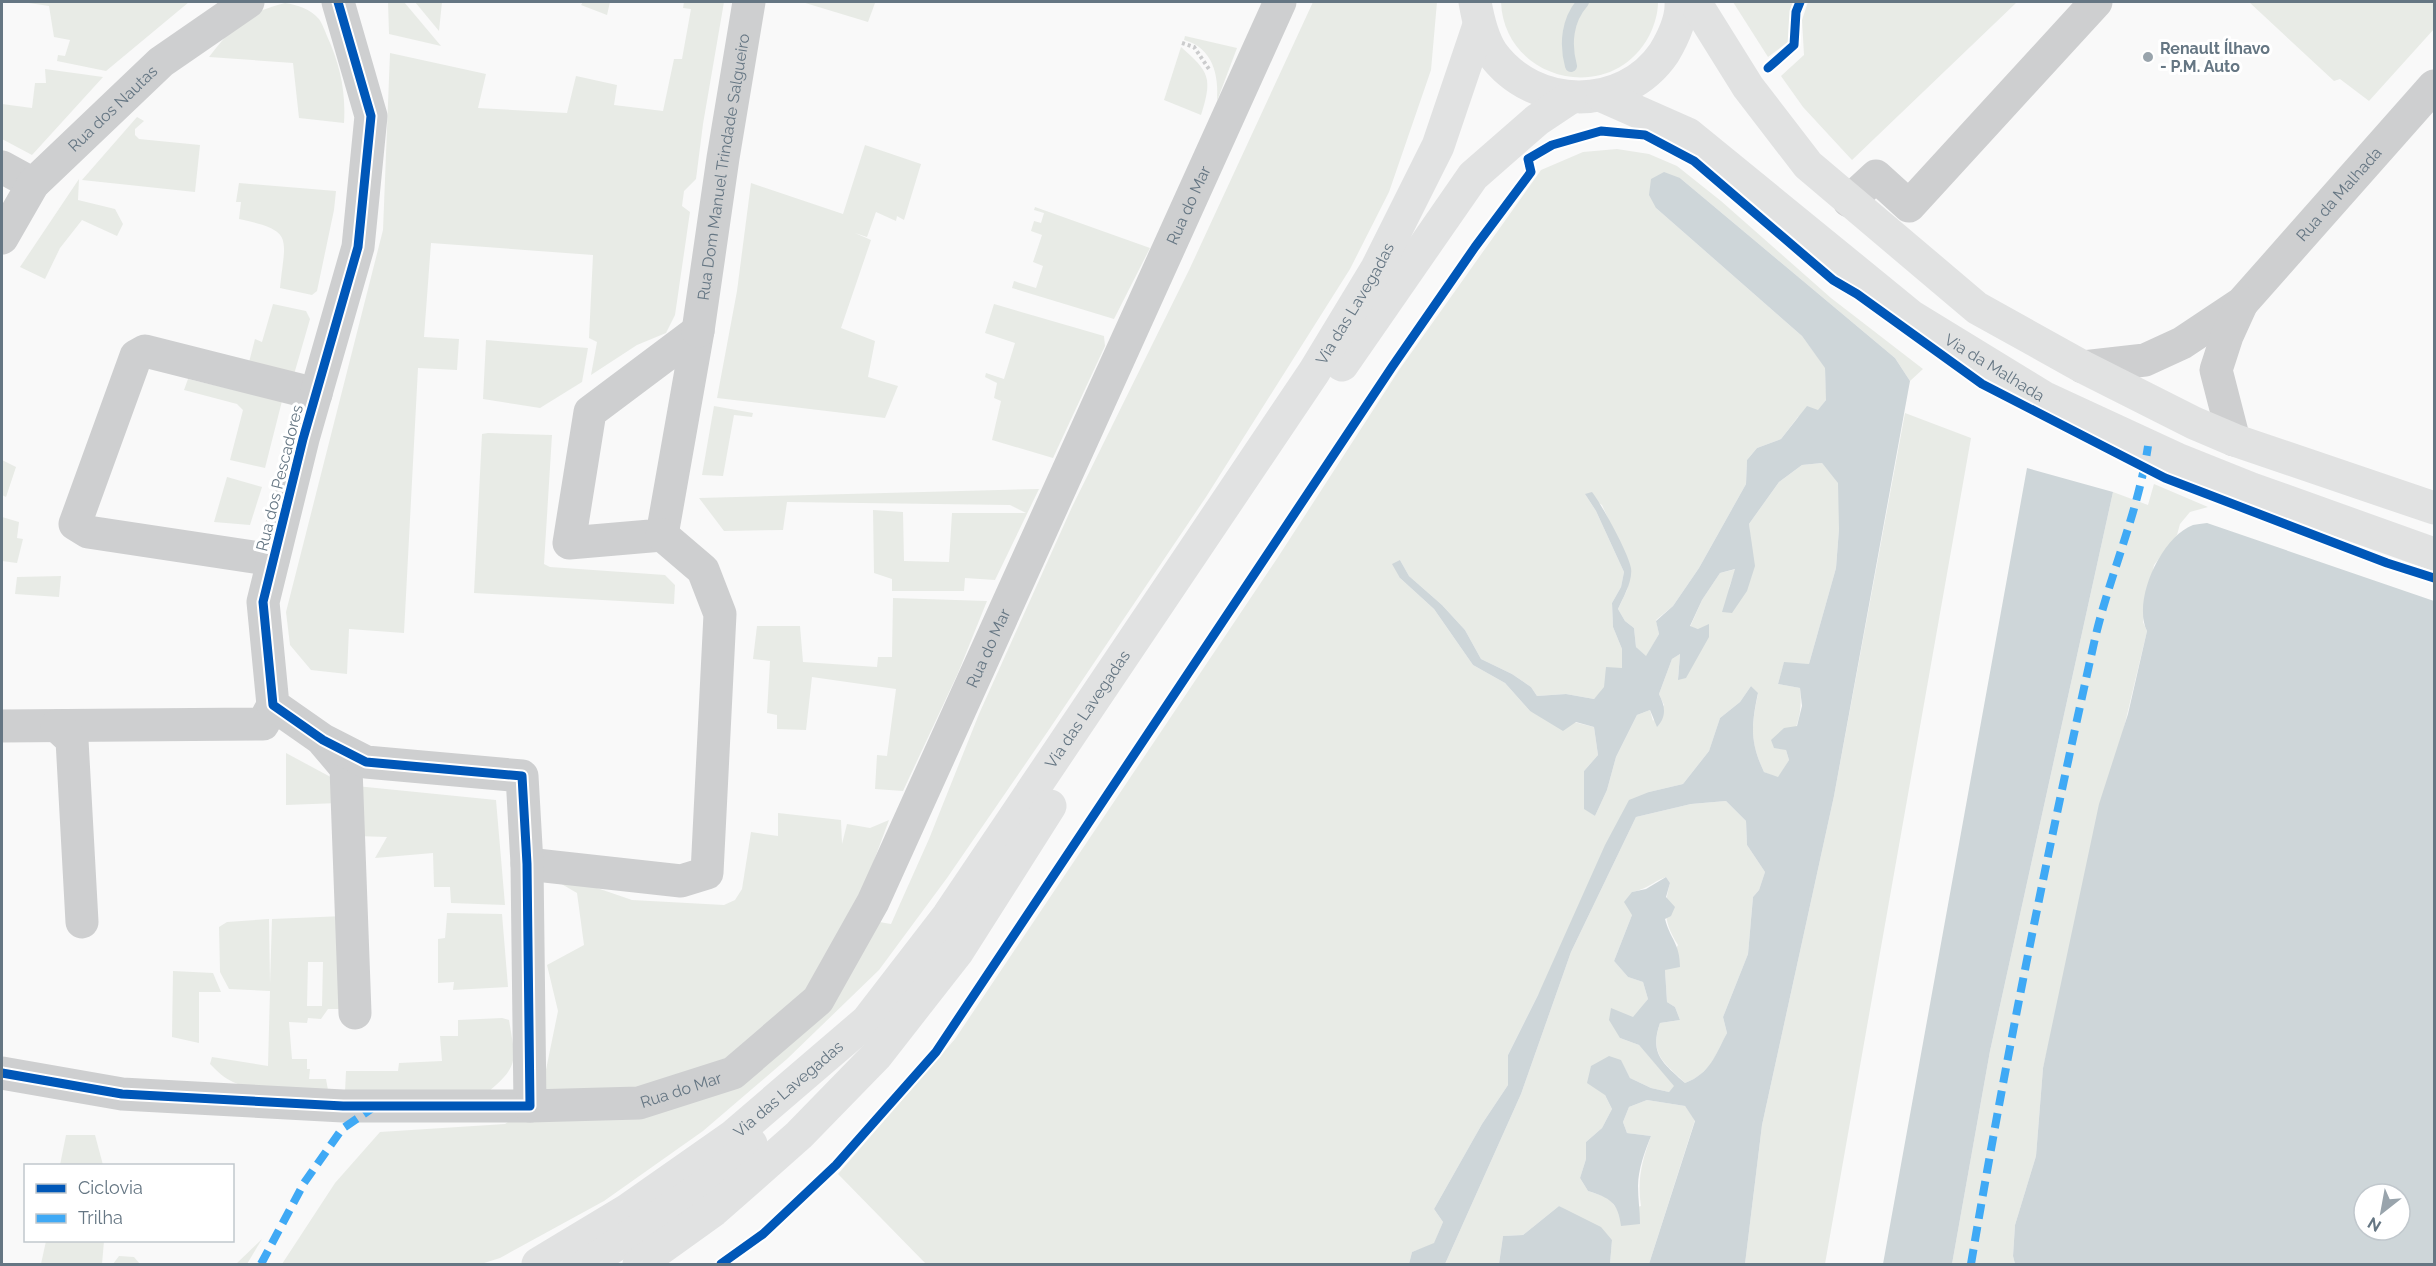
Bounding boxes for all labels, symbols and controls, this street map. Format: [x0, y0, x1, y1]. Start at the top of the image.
street label: Rua Dom Manuel Trindade Salgueiro [694, 32, 754, 302]
place label: Renault Ílhavo - P.M. Auto [2160, 38, 2270, 76]
marker: Renault Ílhavo - P.M. Auto [2141, 50, 2155, 64]
street label: Rua dos Nautas [64, 61, 162, 156]
street label: Rua da Malhada [2292, 143, 2386, 245]
street label: Rua do Mar [1163, 163, 1215, 248]
street label: Via das Lavegadas [1312, 239, 1398, 368]
street label: Via da Malhada [1941, 330, 2048, 405]
street label: Rua dos Pescadores [252, 403, 307, 553]
street label: Rua do Mar [962, 605, 1015, 691]
street label: Via das Lavegadas [1041, 646, 1134, 772]
street label: Via das Lavegadas [730, 1037, 847, 1141]
street label: Rua do Mar [638, 1068, 725, 1112]
legend [24, 1164, 234, 1242]
text: Ciclovia [78, 1177, 143, 1198]
north arrow [2352, 1182, 2412, 1242]
text: Trilha [78, 1207, 123, 1228]
text: N [2364, 1213, 2385, 1236]

